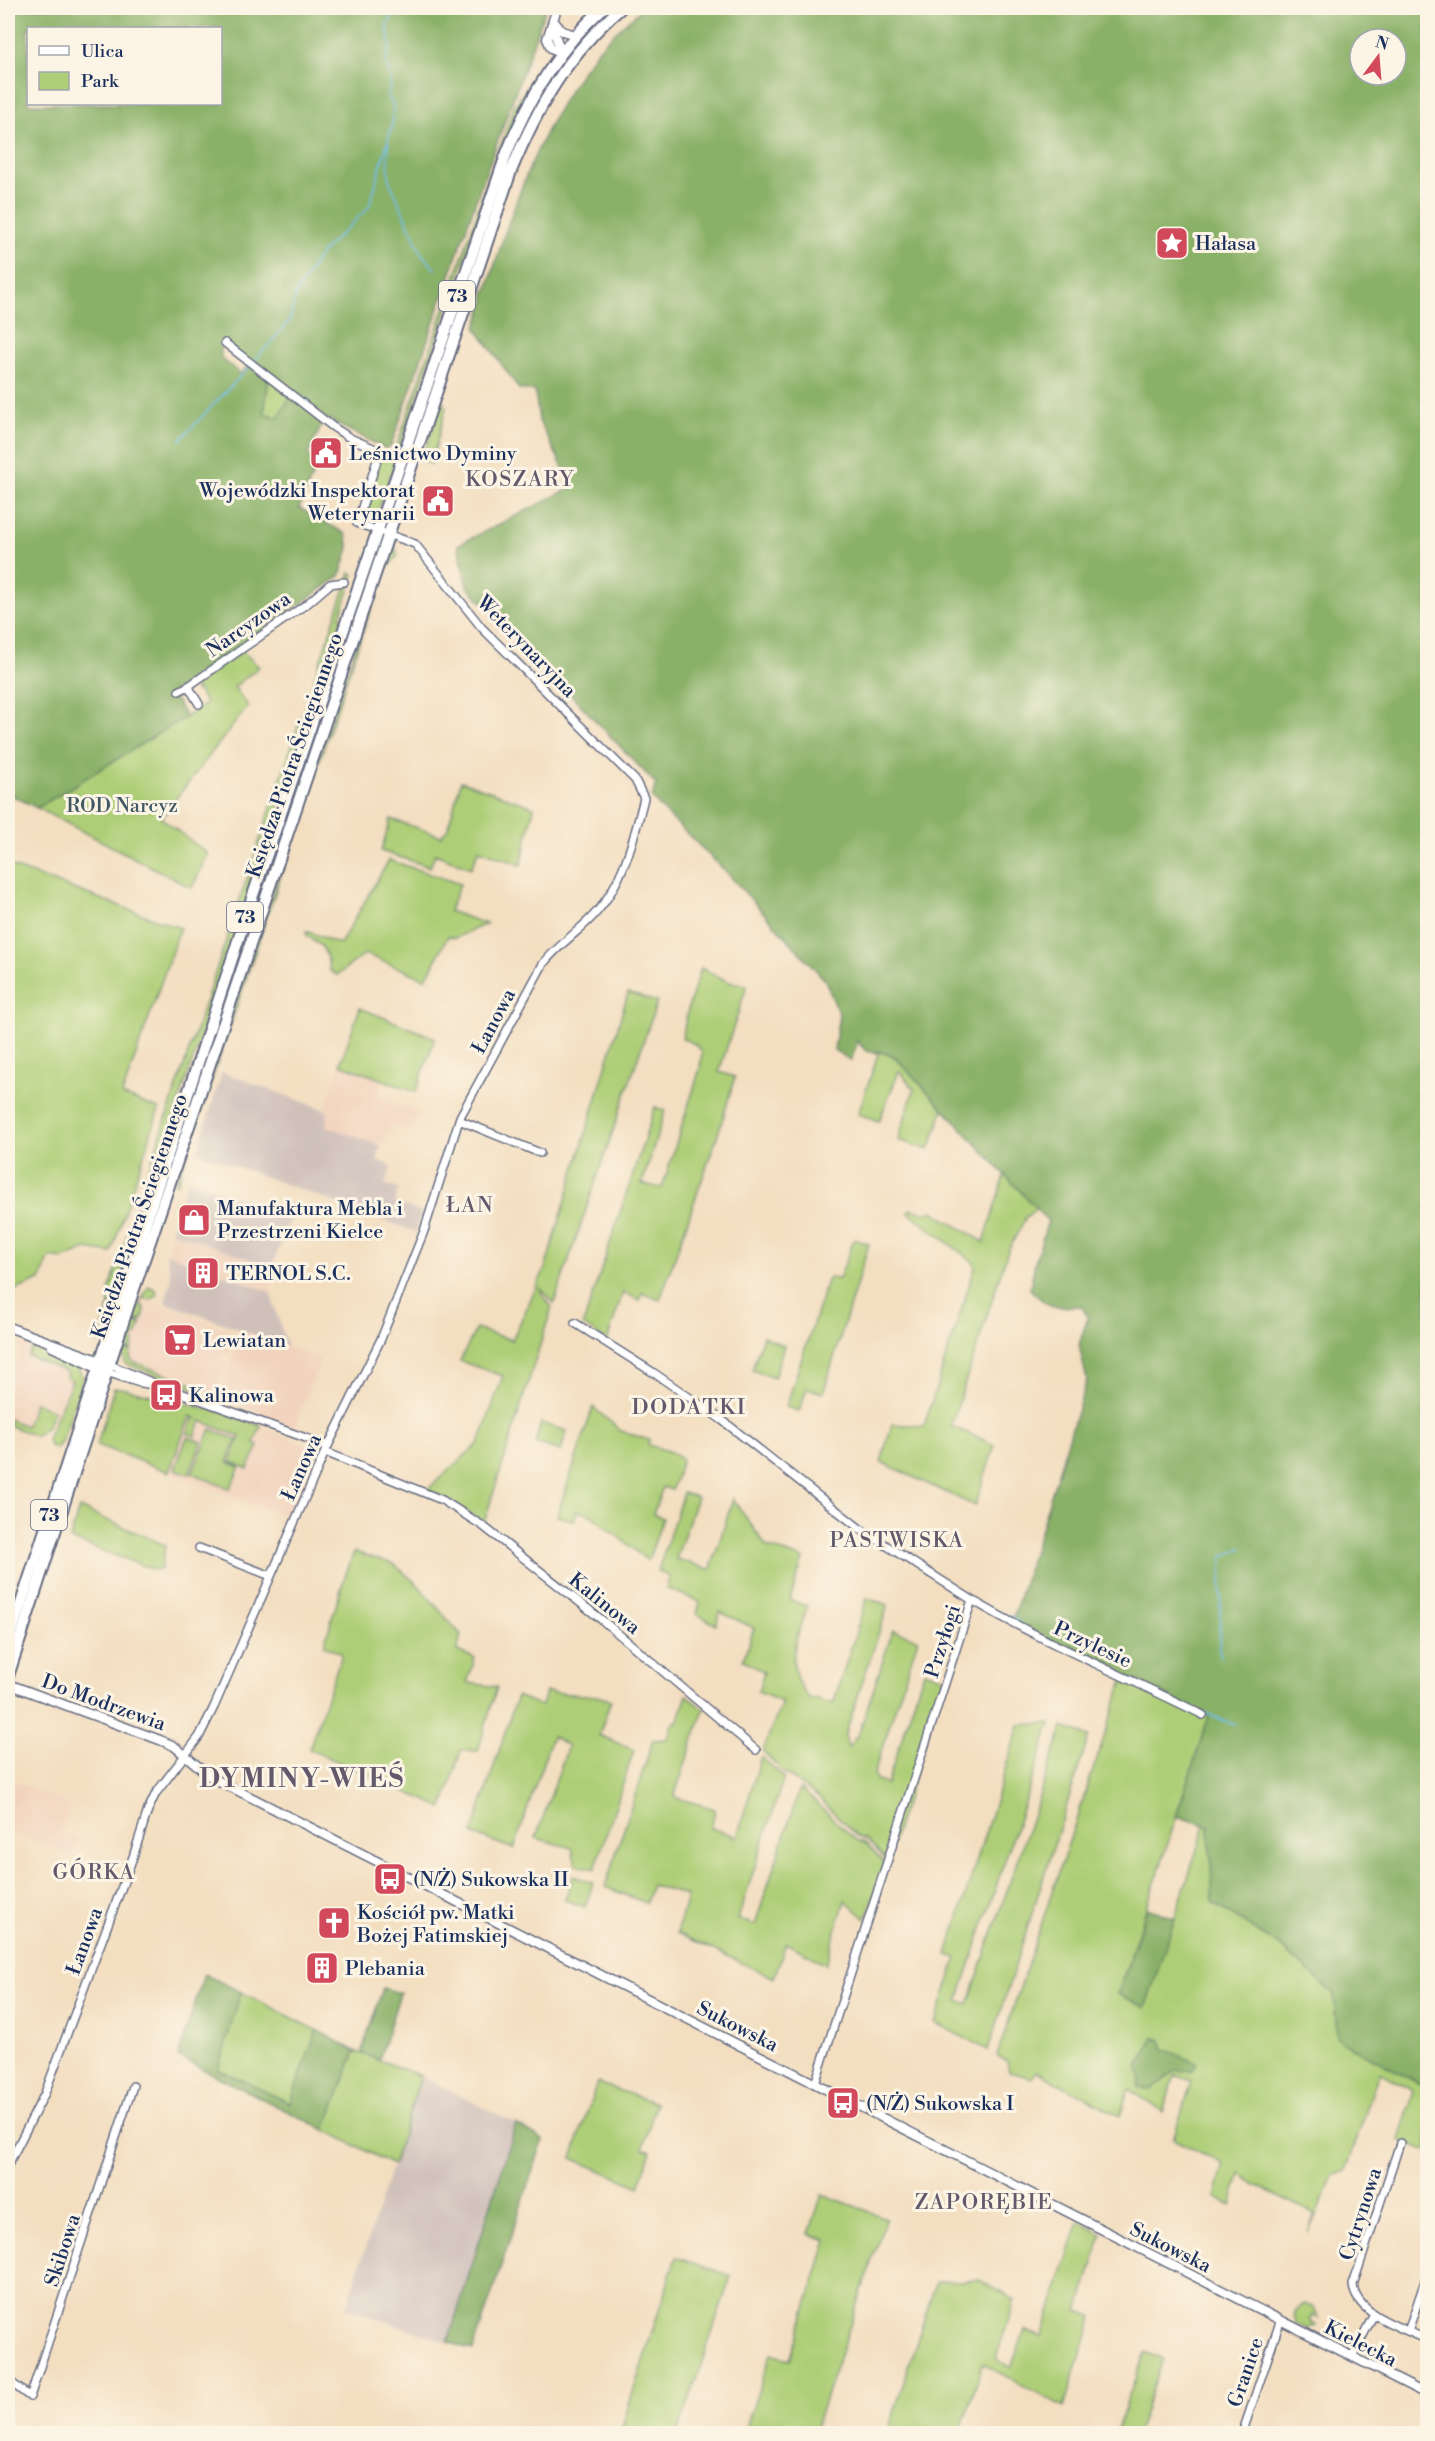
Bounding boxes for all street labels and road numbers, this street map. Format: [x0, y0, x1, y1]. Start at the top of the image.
road number: 73 [439, 281, 475, 311]
street label: Narcyzowa [202, 587, 297, 663]
street label: Weterynaryjna [470, 590, 582, 704]
street label: Księdza Piotra Ściegiennego [241, 629, 349, 881]
road number: 73 [227, 902, 263, 932]
street label: Łanowa [467, 984, 522, 1059]
street label: Księdza Piotra Ściegiennego [86, 1090, 194, 1342]
street label: Łanowa [277, 1430, 328, 1505]
road number: 73 [31, 1500, 67, 1530]
street label: Kalinowa [563, 1568, 646, 1641]
street label: Przyłogi [920, 1601, 967, 1681]
street label: Przylesie [1049, 1616, 1135, 1674]
street label: Do Modrzewia [38, 1669, 170, 1738]
street label: Łanowa [62, 1903, 109, 1979]
street label: Sukowska [692, 1996, 783, 2059]
street label: Cytrynowa [1335, 2164, 1388, 2264]
street label: Skibowa [40, 2210, 87, 2290]
street label: Sukowska [1125, 2217, 1216, 2280]
street label: Kielecka [1320, 2315, 1402, 2374]
street label: Granice [1223, 2334, 1270, 2411]

